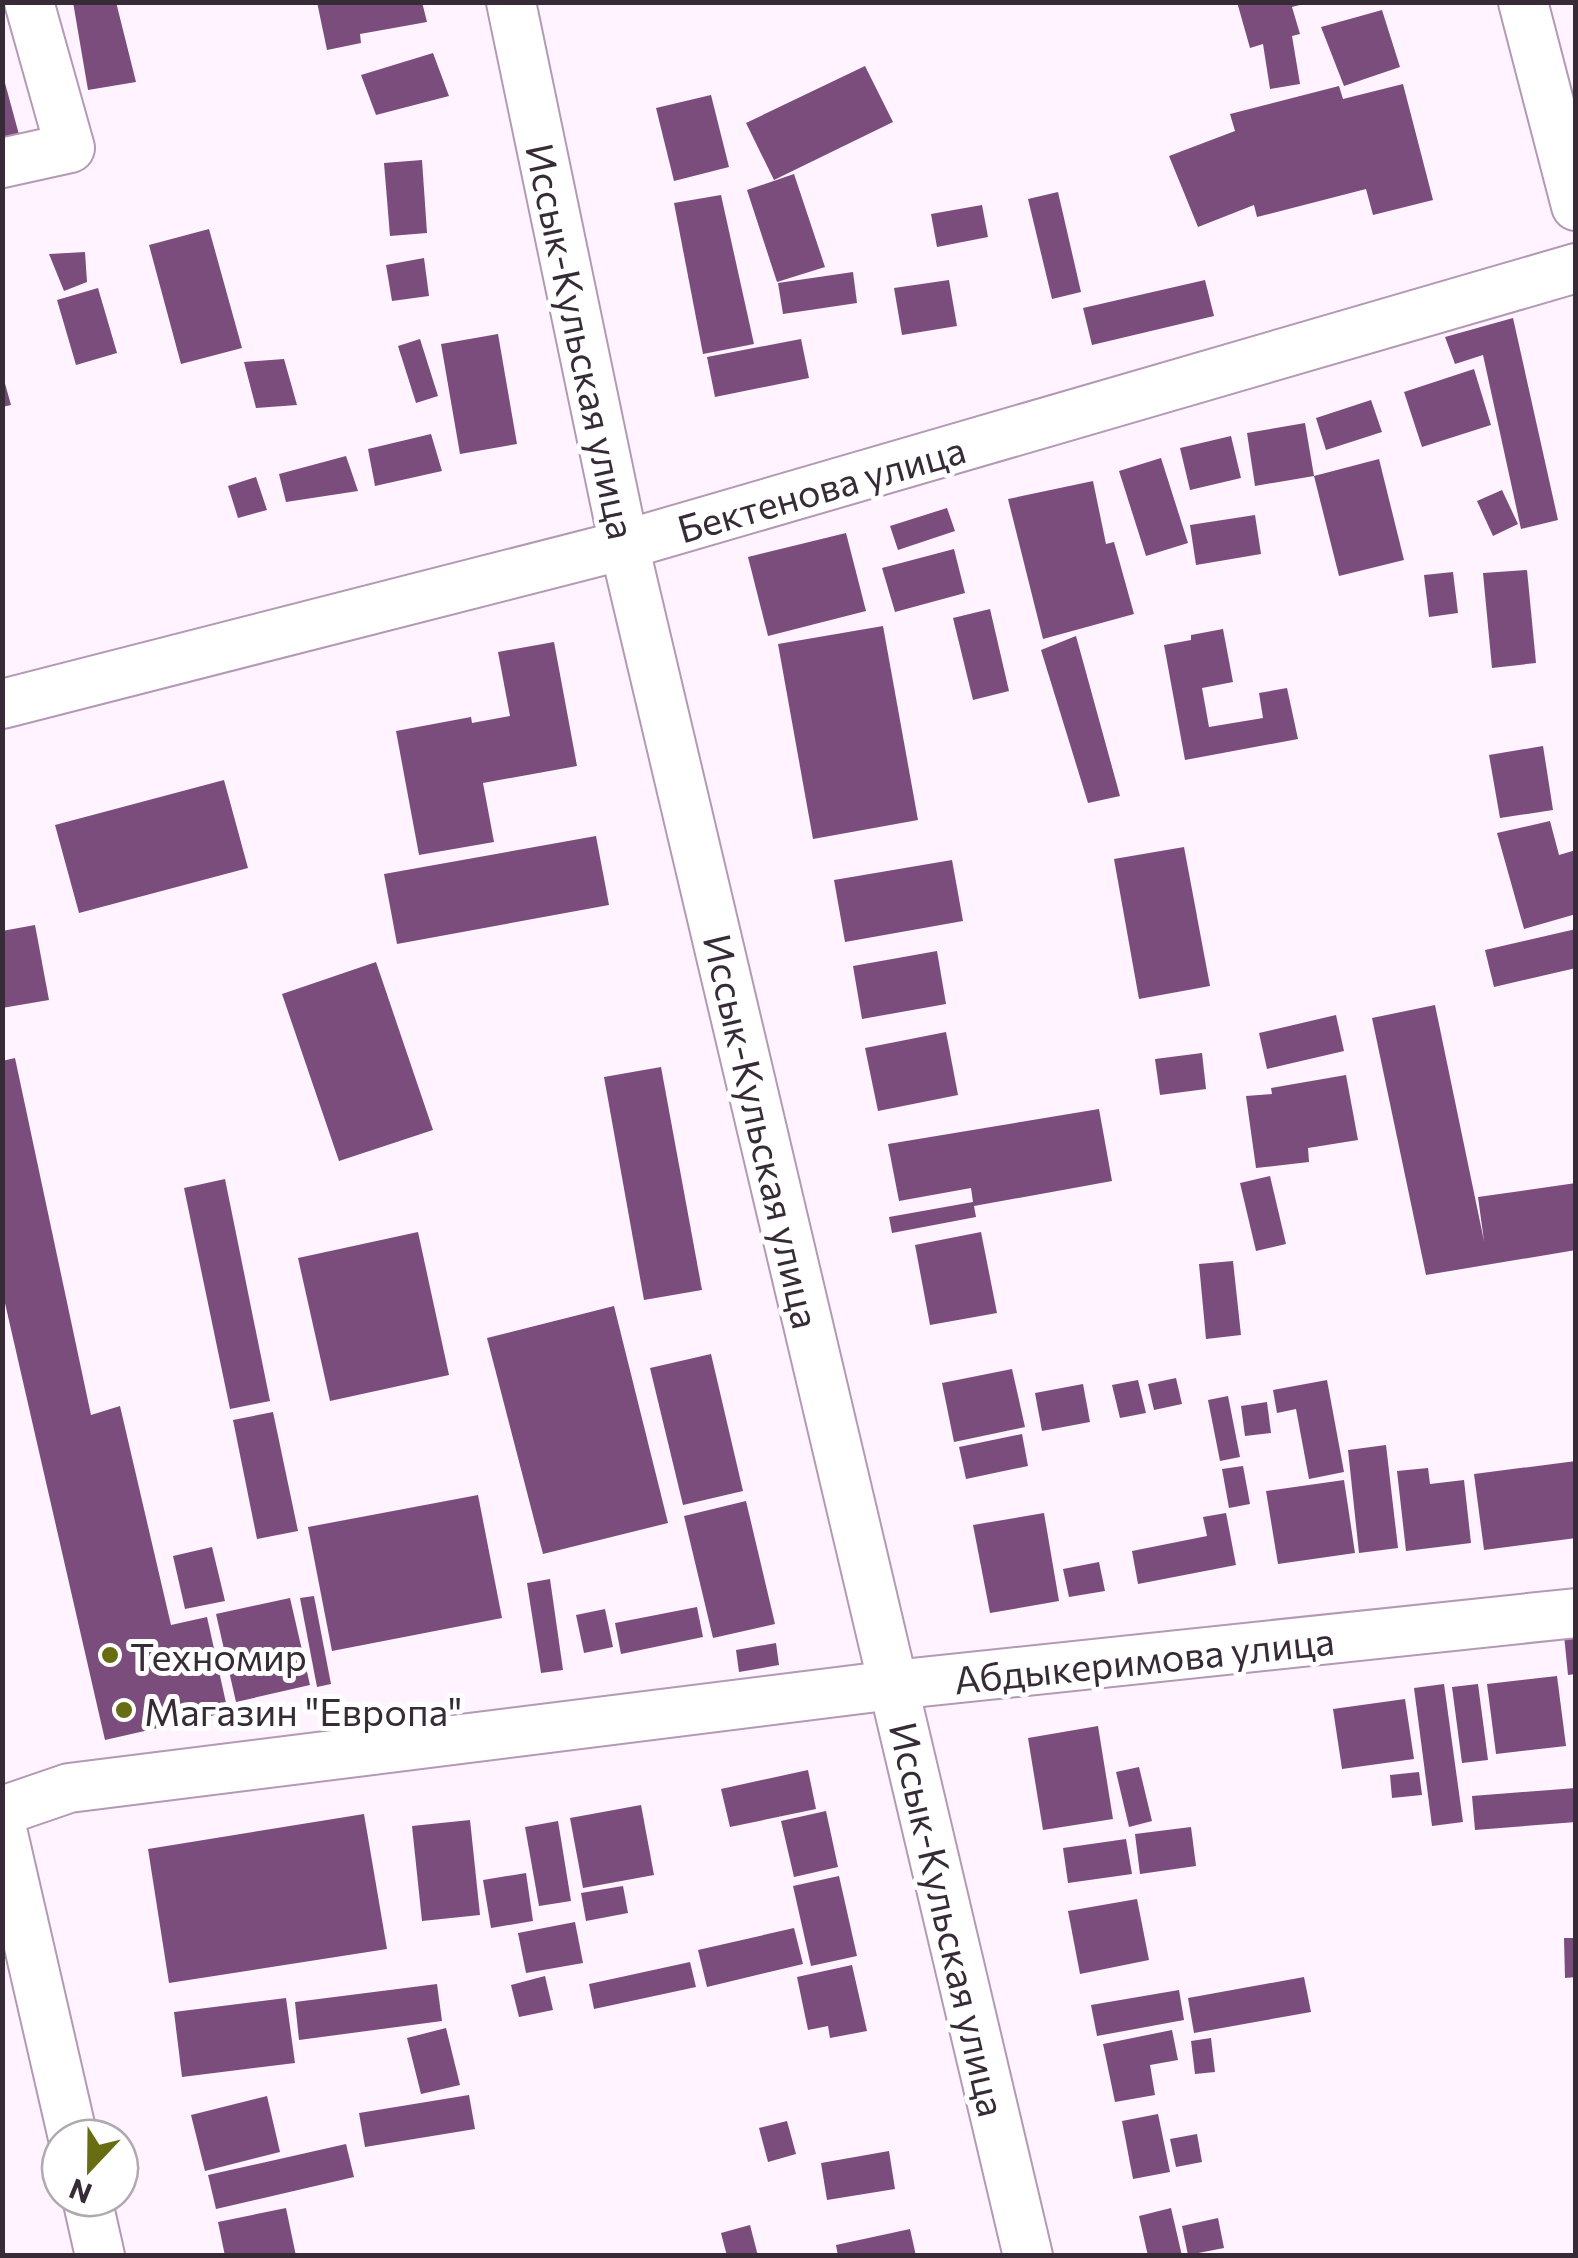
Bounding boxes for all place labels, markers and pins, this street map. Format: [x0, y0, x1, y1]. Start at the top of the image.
place label: Техномир [130, 1632, 307, 1679]
marker: Техномир [99, 1644, 121, 1666]
place label: Магазин "Европа" [144, 1687, 462, 1734]
marker: Магазин "Европа" [113, 1699, 135, 1721]

